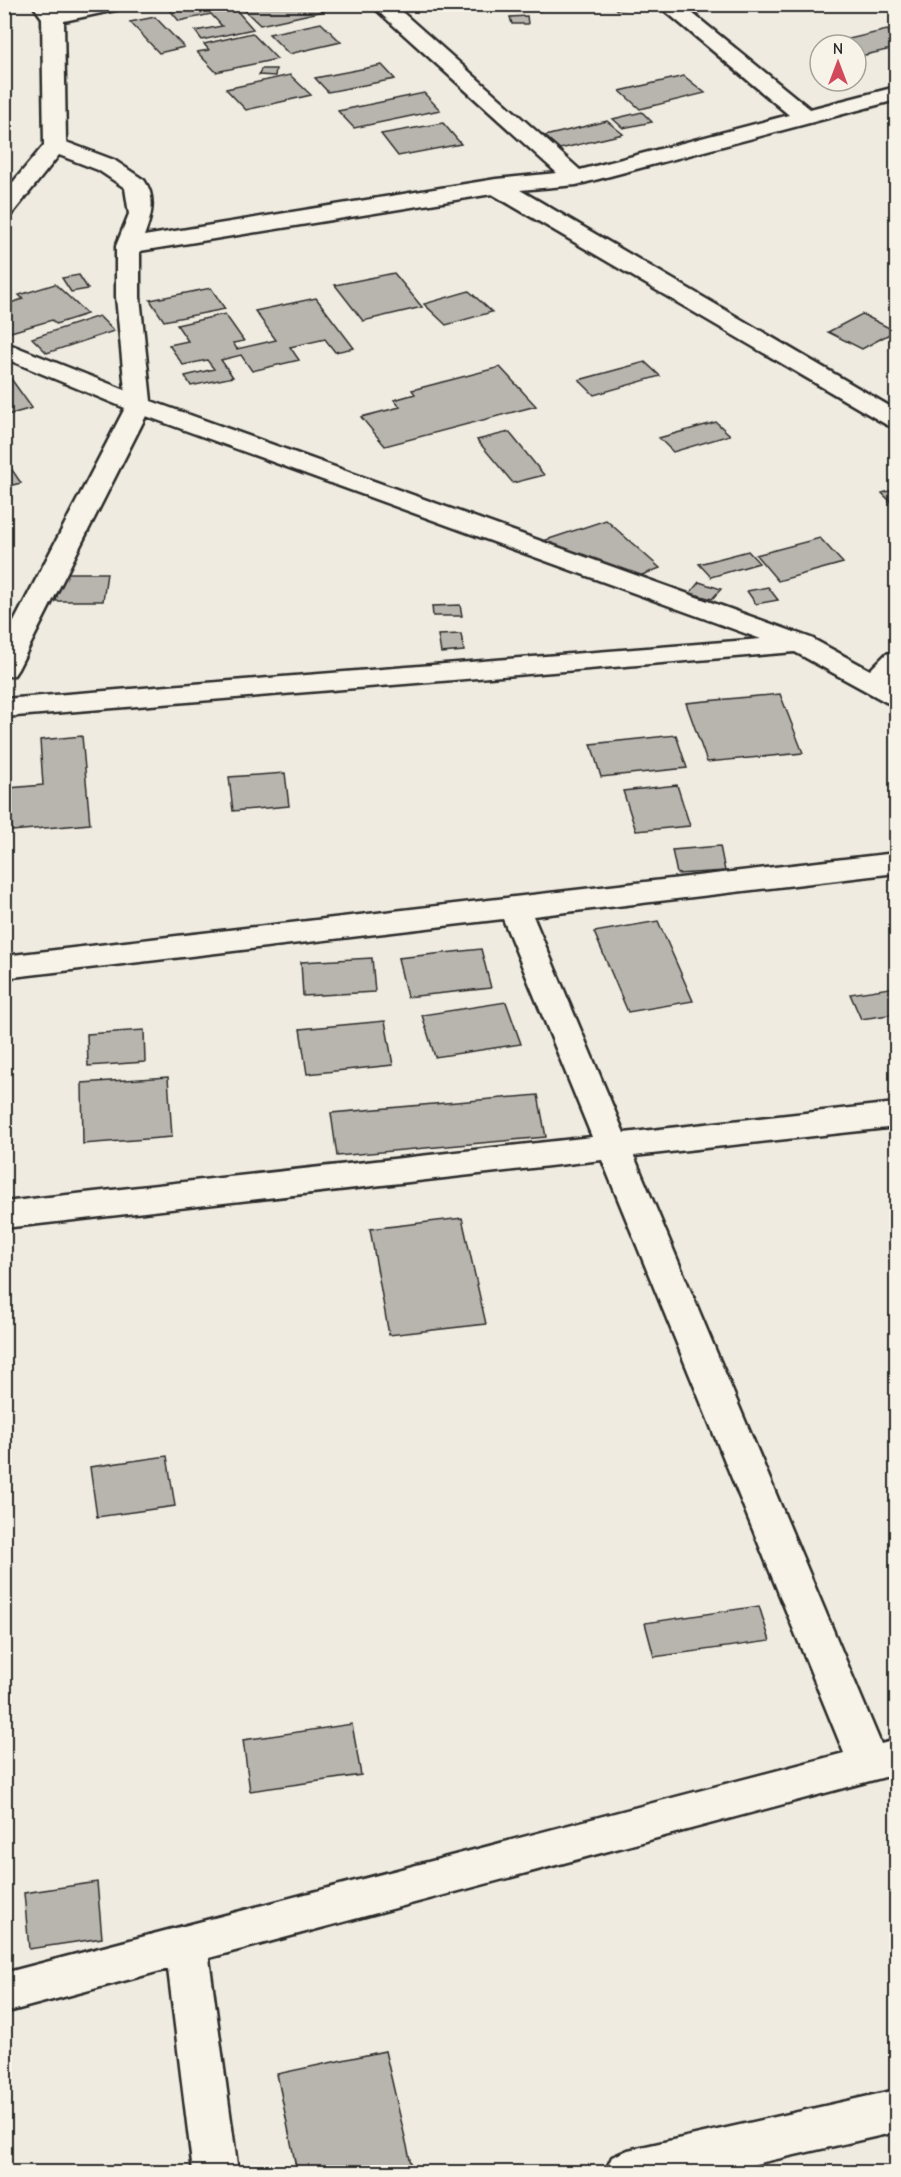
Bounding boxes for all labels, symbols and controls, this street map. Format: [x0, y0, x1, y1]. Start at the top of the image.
north arrow [808, 33, 868, 93]
text: N [833, 40, 843, 58]

